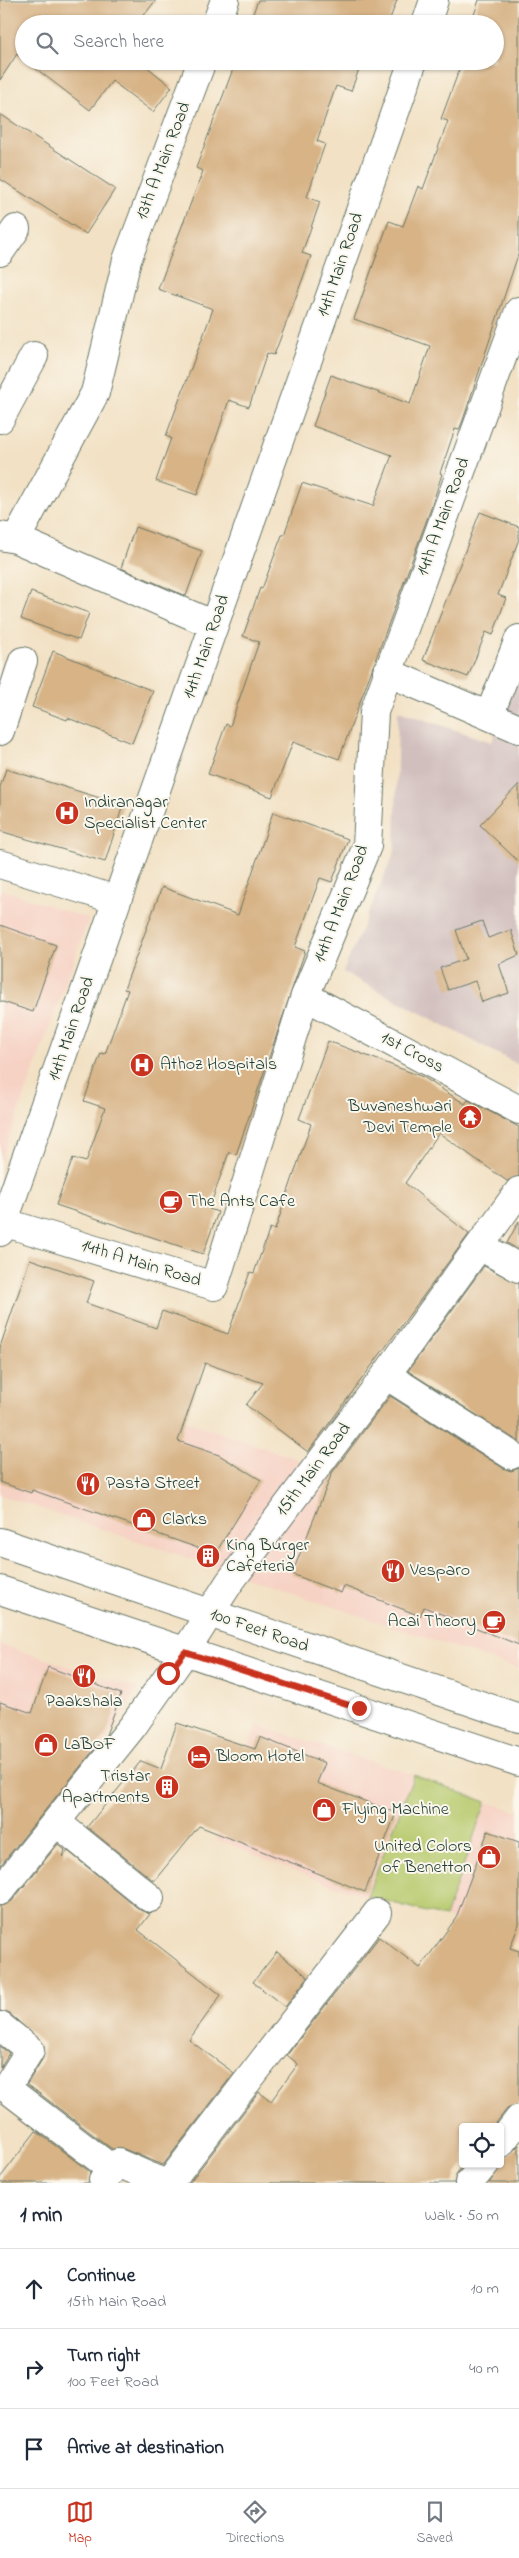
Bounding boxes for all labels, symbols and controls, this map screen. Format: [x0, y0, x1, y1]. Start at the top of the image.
search box [15, 15, 504, 70]
icon: search [33, 29, 61, 57]
text: Search here [73, 29, 164, 56]
street label: 13th A Main Road [130, 98, 198, 224]
street label: 14th Main Road [311, 209, 371, 321]
street label: 14th A Main Road [411, 454, 477, 580]
street label: 14th Main Road [177, 591, 237, 703]
place label: Indiranagar Specialist Center [84, 790, 207, 837]
hospital icon: Indiranagar Specialist Center [54, 800, 80, 826]
street label: 14th A Main Road [308, 841, 376, 967]
street label: 14th Main Road [42, 973, 102, 1085]
street label: 1st Cross [376, 1025, 448, 1081]
hospital icon: Athoz Hospitals [129, 1052, 155, 1078]
place label: Athoz Hospitals [160, 1052, 277, 1078]
place label: Buvaneshwari Devi Temple [347, 1094, 453, 1141]
temple icon: Buvaneshwari Devi Temple [457, 1104, 483, 1130]
cafe icon: The Ants Cafe [158, 1189, 184, 1215]
place label: The Ants Cafe [188, 1189, 296, 1215]
street label: 14th A Main Road [78, 1233, 204, 1295]
street label: 15th Main Road [270, 1418, 358, 1522]
restaurant icon: Pasta Street [75, 1471, 101, 1497]
place label: Pasta Street [106, 1471, 200, 1497]
shop icon: Clarks [131, 1507, 157, 1533]
place label: Clarks [162, 1507, 207, 1533]
place label: King Burger Cafeteria [226, 1533, 310, 1580]
building icon: King Burger Cafeteria [195, 1543, 221, 1569]
restaurant icon: Vesparo [380, 1558, 406, 1584]
place label: Vesparo [409, 1558, 470, 1584]
street label: 100 Feet Road [206, 1602, 312, 1660]
place label: Acai Theory [388, 1609, 476, 1635]
cafe icon: Acai Theory [481, 1609, 507, 1635]
route start [157, 1662, 180, 1685]
restaurant icon: Paakshala [71, 1663, 97, 1689]
place label: Paakshala [46, 1689, 122, 1715]
route end [348, 1697, 371, 1720]
shop icon: LaBOF [33, 1732, 59, 1758]
place label: LaBOF [64, 1732, 116, 1758]
hotel icon: Bloom Hotel [186, 1744, 212, 1770]
place label: Bloom Hotel [215, 1744, 304, 1770]
place label: Tristar Apartments [62, 1764, 150, 1811]
building icon: Tristar Apartments [154, 1774, 180, 1800]
shop icon: Flying Machine [311, 1797, 337, 1823]
place label: Flying Machine [341, 1797, 450, 1824]
place label: United Colors of Benetton [374, 1834, 472, 1881]
shop icon: United Colors of Benetton [476, 1844, 502, 1870]
map controls [459, 2123, 504, 2168]
button: locate [459, 2123, 504, 2168]
text: 1 min [20, 2201, 62, 2231]
text: Walk · 50 m [424, 2204, 499, 2228]
text: Continue [67, 2263, 135, 2290]
icon: ahead [20, 2275, 48, 2303]
text: 10 m [471, 2277, 499, 2301]
text: 15th Main Road [67, 2290, 166, 2314]
text: Turn right [67, 2343, 140, 2370]
icon: right [20, 2355, 48, 2383]
text: 40 m [469, 2357, 499, 2381]
text: 100 Feet Road [67, 2370, 159, 2394]
icon: arrive [20, 2435, 48, 2463]
text: Arrive at destination [67, 2435, 224, 2462]
tab: Map [66, 2498, 94, 2549]
tab: Directions [226, 2498, 284, 2549]
tab: Saved [416, 2498, 453, 2549]

